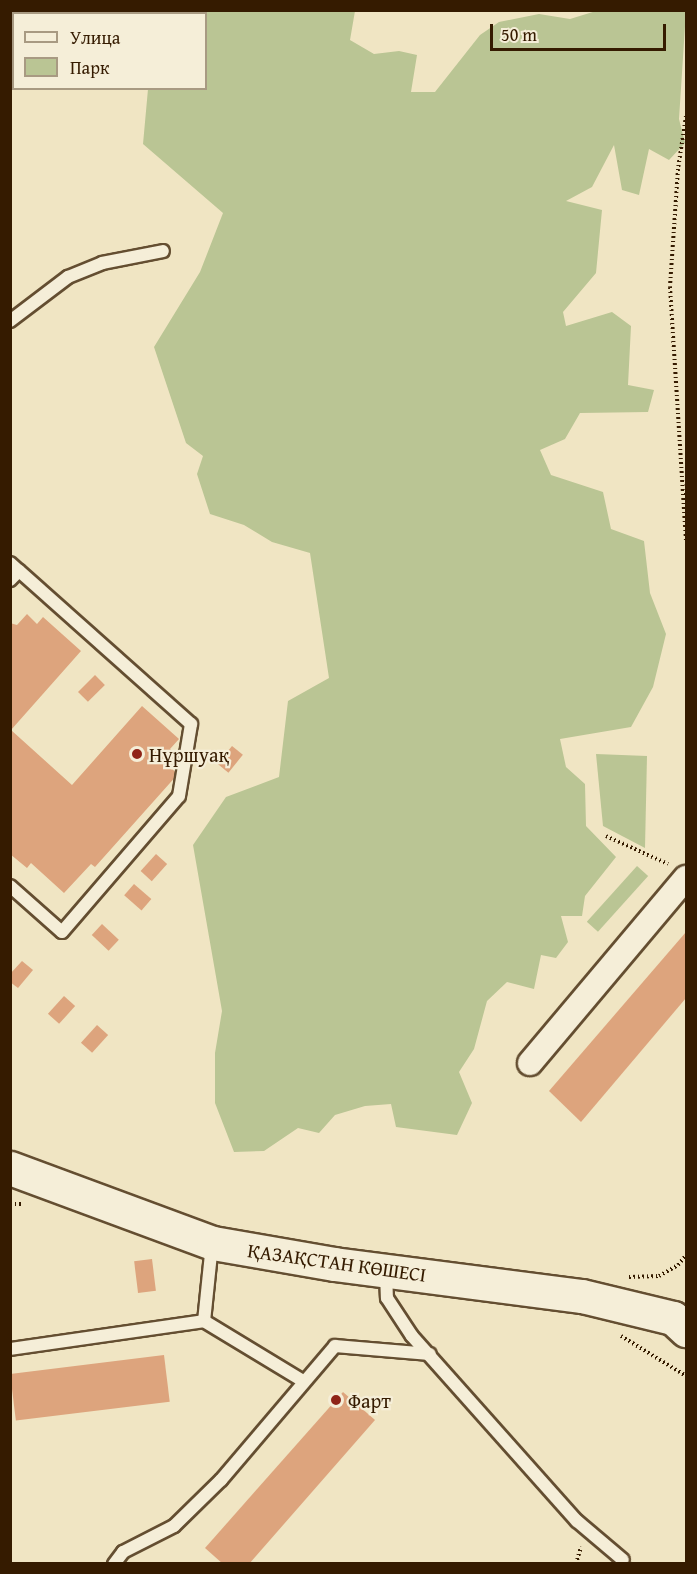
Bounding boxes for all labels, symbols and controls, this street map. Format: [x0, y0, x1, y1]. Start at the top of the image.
legend [12, 12, 207, 90]
scale bar [493, 12, 668, 50]
text: 50 m [501, 21, 537, 48]
text: Улица [70, 24, 120, 51]
text: Парк [70, 54, 109, 81]
place label: Нұршуақ [149, 742, 229, 766]
marker: Нұршуақ [130, 747, 144, 761]
street label: ҚАЗАҚСТАН КӨШЕСІ [246, 1238, 428, 1286]
place label: Фарт [348, 1388, 391, 1412]
marker: Фарт [329, 1393, 343, 1407]

